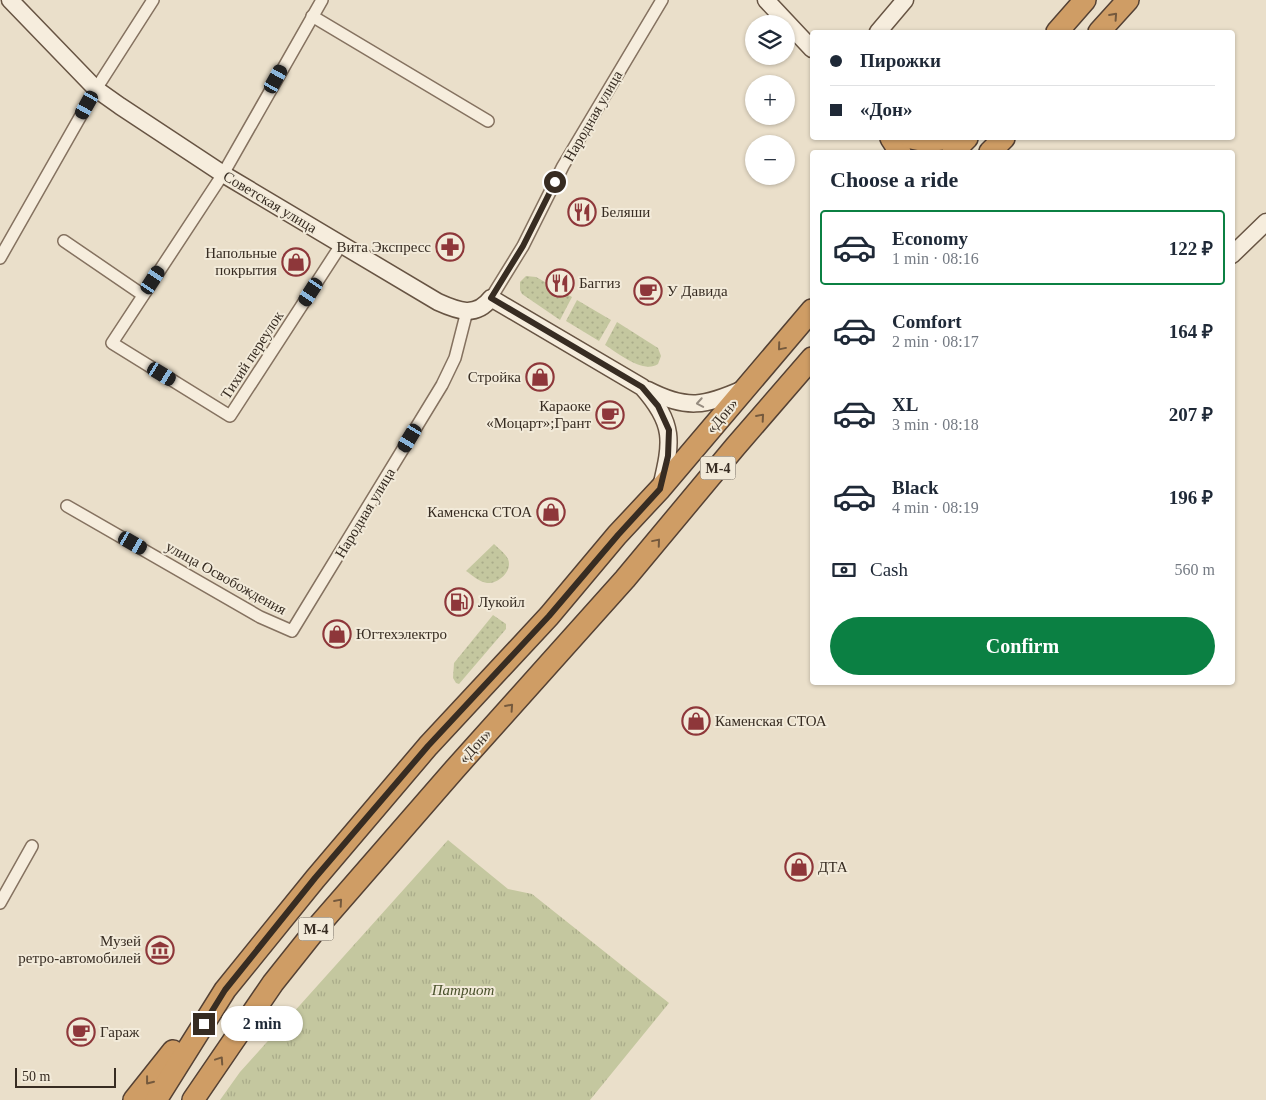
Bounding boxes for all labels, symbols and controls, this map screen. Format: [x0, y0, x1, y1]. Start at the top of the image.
one-way arrow [1108, 13, 1117, 22]
map controls [745, 15, 795, 185]
button: layers [745, 15, 795, 65]
text: Пирожки [860, 50, 941, 71]
car [262, 62, 289, 96]
street label: Народная улица [561, 68, 626, 164]
button: + [745, 75, 795, 125]
car [73, 88, 100, 122]
text: «Дон» [860, 99, 913, 120]
button: − [745, 135, 795, 185]
text: Choose a ride [830, 167, 958, 192]
street label: Советская улица [220, 168, 320, 236]
route start [544, 171, 566, 193]
restaurant icon: Беляши [567, 197, 597, 227]
place label: Беляши [601, 204, 650, 220]
icon: car [832, 225, 877, 270]
text: Economy [892, 228, 968, 249]
pharmacy icon: Вита Экспресс [435, 232, 465, 262]
text: 122 ₽ [1169, 238, 1213, 259]
place label: Вита Экспресс [336, 239, 431, 255]
place label: Напольные покрытия [205, 245, 277, 278]
shop icon: Напольные покрытия [281, 247, 311, 277]
text: 1 min · 08:16 [892, 250, 979, 267]
car [138, 263, 167, 297]
restaurant icon: Баггиз [545, 268, 575, 298]
car [296, 275, 325, 309]
place label: Баггиз [579, 275, 621, 291]
cafe icon: У Давида [633, 276, 663, 306]
place label: У Давида [667, 283, 728, 299]
street label: Тихий переулок [218, 307, 287, 402]
icon: car [832, 308, 877, 353]
text: Comfort [892, 311, 962, 332]
text: 164 ₽ [1169, 321, 1213, 342]
text: 2 min · 08:17 [892, 333, 979, 350]
one-way arrow [778, 341, 786, 350]
car [145, 360, 178, 388]
shop icon: Стройка [525, 362, 555, 392]
place label: Стройка [468, 369, 521, 385]
icon: car [832, 391, 877, 436]
text: XL [892, 394, 918, 415]
street label: «Дон» [703, 395, 741, 437]
one-way arrow [696, 397, 705, 407]
place label: Караоке «Моцарт»;Грант [486, 398, 591, 431]
cafe icon: Караоке «Моцарт»;Грант [595, 400, 625, 430]
text: 207 ₽ [1169, 404, 1213, 425]
one-way arrow [755, 414, 764, 423]
text: 3 min · 08:18 [892, 416, 979, 433]
car [395, 421, 424, 455]
road number: М-4 [700, 456, 736, 479]
street label: Народная улица [332, 465, 398, 561]
icon: car [832, 474, 877, 519]
text: Black [892, 477, 938, 498]
text: 196 ₽ [1169, 487, 1213, 508]
shop icon: Каменска СТОА [536, 497, 566, 527]
text: 4 min · 08:19 [892, 499, 979, 516]
place label: Каменска СТОА [427, 504, 532, 520]
car [116, 529, 149, 557]
street label: улица Освобождения [163, 538, 289, 618]
one-way arrow [651, 538, 660, 547]
icon: cash [830, 556, 858, 584]
text: Cash [870, 559, 908, 580]
text: 560 m [1175, 561, 1215, 578]
fuel station icon: Лукойл [444, 587, 474, 617]
place label: Лукойл [478, 594, 525, 610]
button: Confirm [830, 617, 1215, 675]
shop icon: Югтехэлектро [322, 619, 352, 649]
place label: Югтехэлектро [356, 626, 447, 642]
one-way arrow [504, 704, 513, 713]
shop icon: Каменская СТОА [681, 706, 711, 736]
place label: Каменская СТОА [715, 713, 827, 729]
street label: «Дон» [455, 725, 495, 767]
shop icon: ДТА [784, 852, 814, 882]
place label: ДТА [818, 859, 848, 875]
one-way arrow [333, 899, 341, 908]
road number: М-4 [298, 918, 334, 941]
place label: Музей ретро-автомобилей [18, 933, 141, 966]
museum icon: Музей ретро-автомобилей [145, 935, 175, 965]
park label: Патриот [431, 982, 494, 998]
callout: 2 min [222, 1006, 304, 1042]
route end [193, 1013, 215, 1035]
text: 2 min [243, 1015, 281, 1032]
cafe icon: Гараж [66, 1017, 96, 1047]
place label: Гараж [100, 1024, 140, 1040]
one-way arrow [214, 1056, 223, 1065]
scale bar [15, 1065, 116, 1088]
text: 50 m [22, 1069, 50, 1084]
one-way arrow [146, 1075, 155, 1085]

